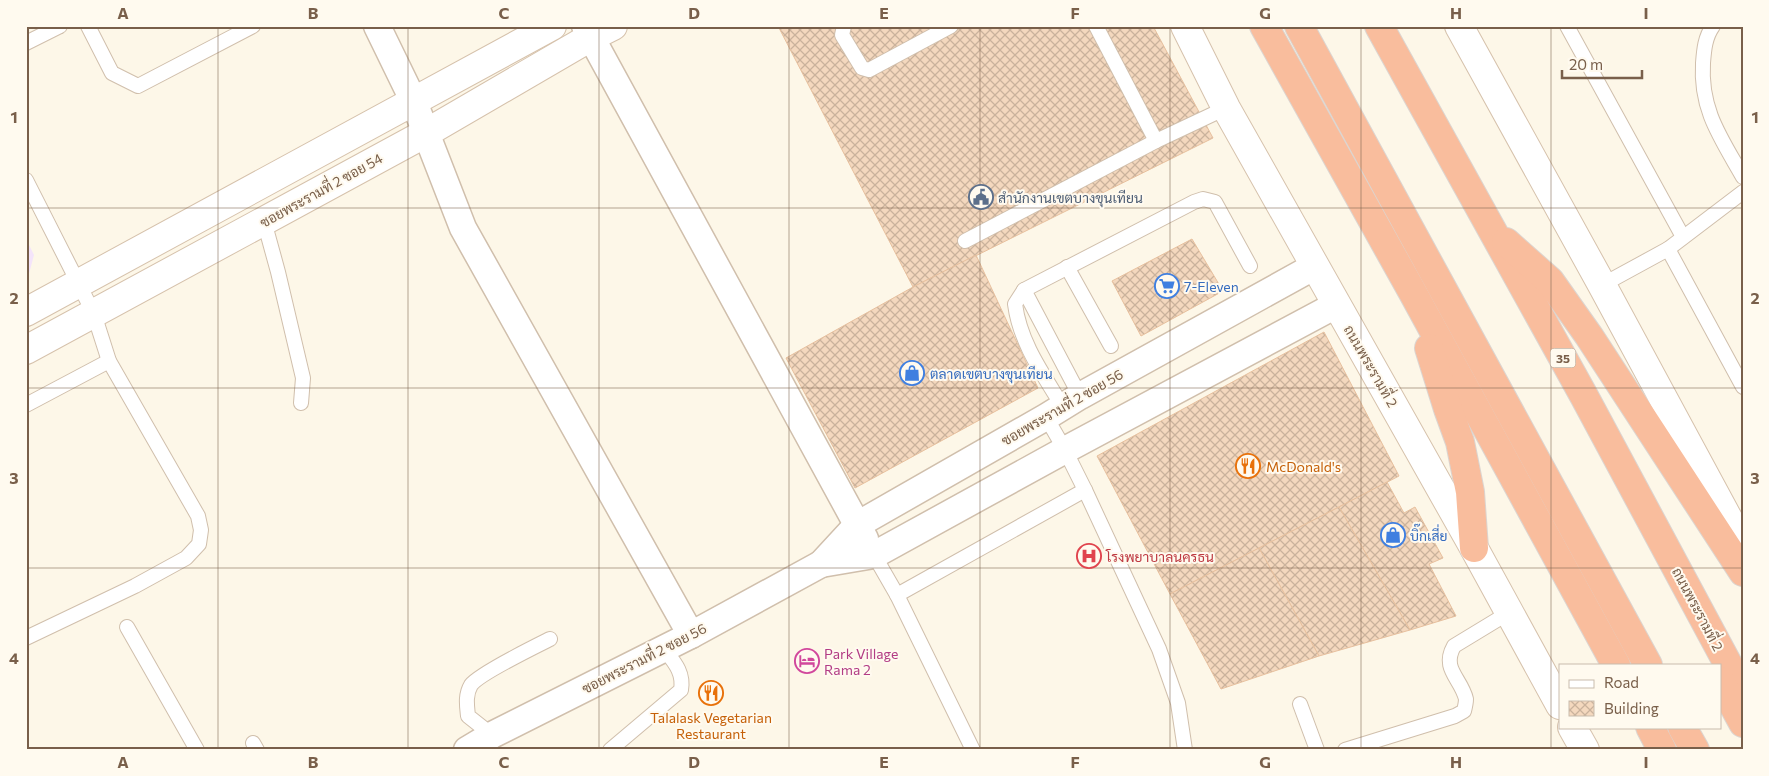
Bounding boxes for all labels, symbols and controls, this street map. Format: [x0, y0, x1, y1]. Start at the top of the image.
text: A [117, 3, 129, 22]
text: B [308, 3, 319, 22]
text: C [499, 3, 510, 22]
text: D [688, 3, 700, 22]
text: E [879, 3, 889, 22]
text: F [1070, 3, 1080, 22]
text: G [1259, 3, 1271, 22]
text: H [1450, 3, 1462, 22]
text: I [1643, 3, 1649, 22]
scale bar [1562, 48, 1642, 80]
text: 20 m [1569, 55, 1603, 73]
text: 1 [10, 107, 18, 126]
text: 1 [1751, 107, 1759, 126]
street label: ซอยพระรามที่ 2 ซอย 54 [255, 146, 386, 231]
public building icon: สำนักงานเขตบางขุนเทียน [968, 184, 994, 210]
place label: สำนักงานเขตบางขุนเทียน [998, 189, 1143, 208]
supermarket icon: 7-Eleven [1154, 273, 1180, 299]
place label: 7-Eleven [1184, 278, 1239, 295]
text: 2 [9, 288, 19, 307]
text: 2 [1750, 288, 1760, 307]
street label: ถนนพระรามที่ 2 [1341, 320, 1404, 410]
road number: 35 [1550, 348, 1576, 368]
shop icon: ตลาดเขตบางขุนเทียน [899, 360, 925, 386]
street label: ซอยพระรามที่ 2 ซอย 56 [997, 363, 1126, 449]
place label: ตลาดเขตบางขุนเทียน [930, 365, 1053, 384]
restaurant icon: McDonald's [1235, 453, 1261, 479]
place label: McDonald's [1266, 458, 1341, 475]
text: 3 [9, 468, 19, 487]
text: 3 [1750, 468, 1760, 487]
shop icon: บิ๊กเสี่ย [1380, 522, 1406, 548]
place label: บิ๊กเสี่ย [1410, 523, 1448, 544]
hospital icon: โรงพยาบาลนครธน [1076, 543, 1102, 569]
place label: โรงพยาบาลนครธน [1105, 548, 1214, 565]
street label: ถนนพระรามที่ 2 [1669, 563, 1730, 654]
street label: ซอยพระรามที่ 2 ซอย 56 [577, 616, 709, 697]
place label: Park Village Rama 2 [824, 645, 898, 678]
text: 4 [9, 648, 19, 667]
hotel icon: Park Village Rama 2 [794, 648, 820, 674]
text: 4 [1750, 648, 1760, 667]
legend [1559, 664, 1722, 728]
text: Road [1604, 673, 1639, 691]
restaurant icon: Talalask Vegetarian Restaurant [698, 680, 724, 706]
text: Building [1604, 699, 1659, 717]
place label: Talalask Vegetarian Restaurant [650, 709, 772, 742]
text: A [117, 752, 129, 771]
text: B [308, 752, 319, 771]
text: C [499, 752, 510, 771]
text: D [688, 752, 700, 771]
text: E [879, 752, 889, 771]
text: F [1070, 752, 1080, 771]
text: G [1259, 752, 1271, 771]
text: H [1450, 752, 1462, 771]
text: I [1643, 752, 1649, 771]

